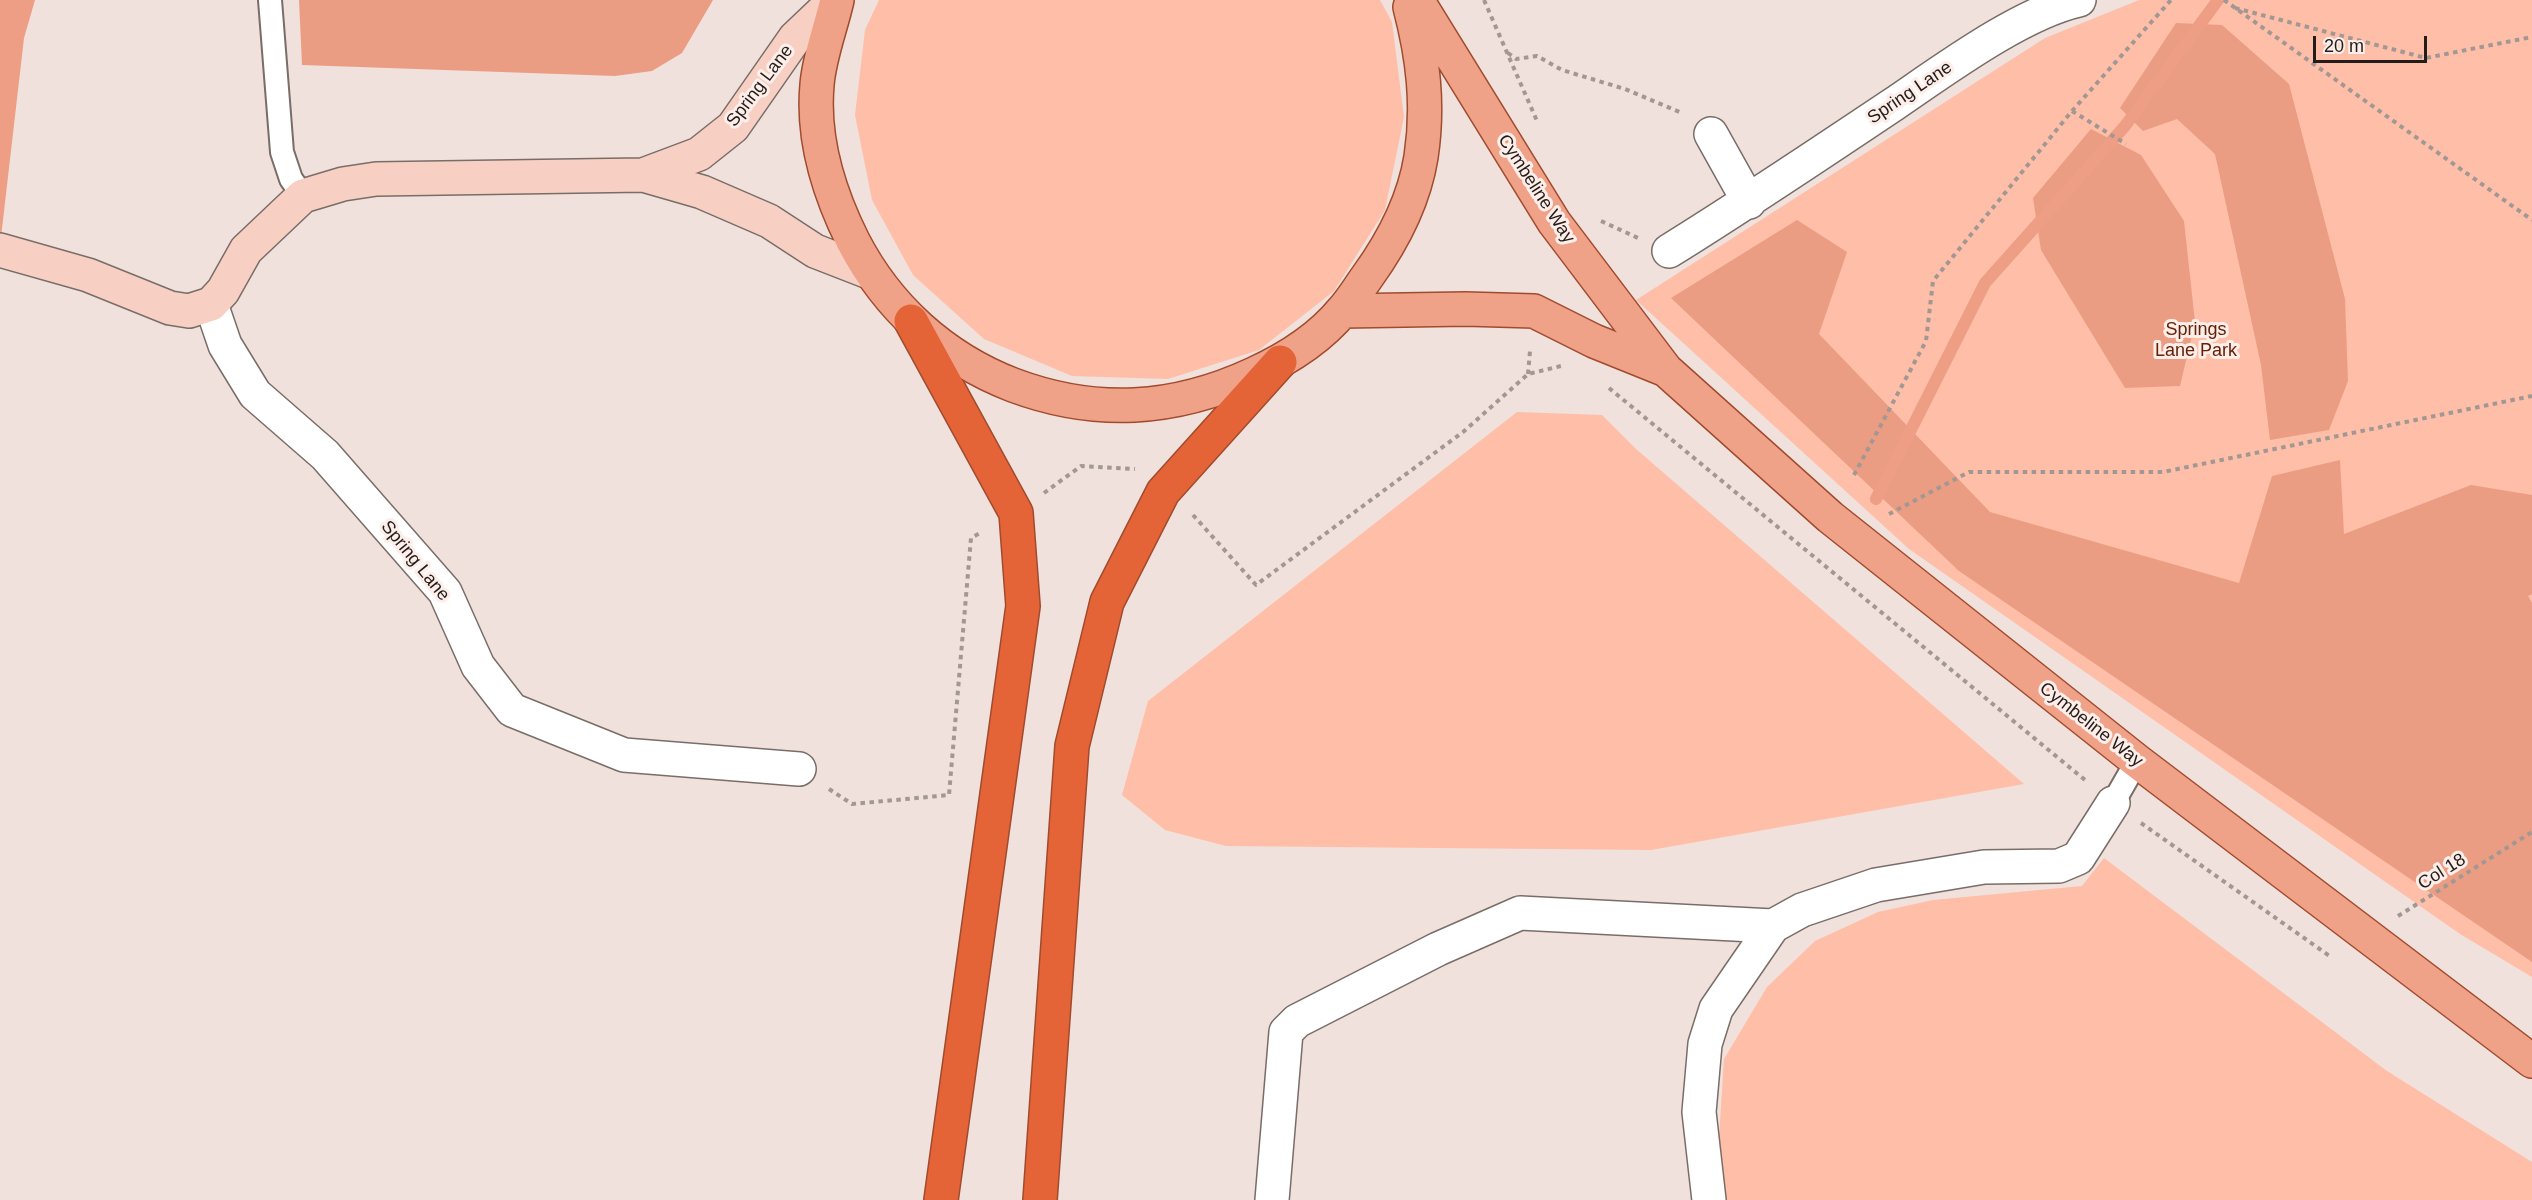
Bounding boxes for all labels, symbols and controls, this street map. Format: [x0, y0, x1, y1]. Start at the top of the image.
scale bar [2316, 24, 2430, 62]
text: 20 m [2324, 36, 2364, 56]
street label: Spring Lane [722, 41, 798, 131]
street label: Spring Lane [1864, 57, 1956, 129]
street label: Cymbeline Way [1493, 131, 1579, 247]
park label: Springs Lane Park [2155, 319, 2237, 362]
street label: Spring Lane [376, 516, 454, 606]
street label: Cymbeline Way [2035, 678, 2147, 772]
street label: Col 18 [2414, 849, 2470, 895]

